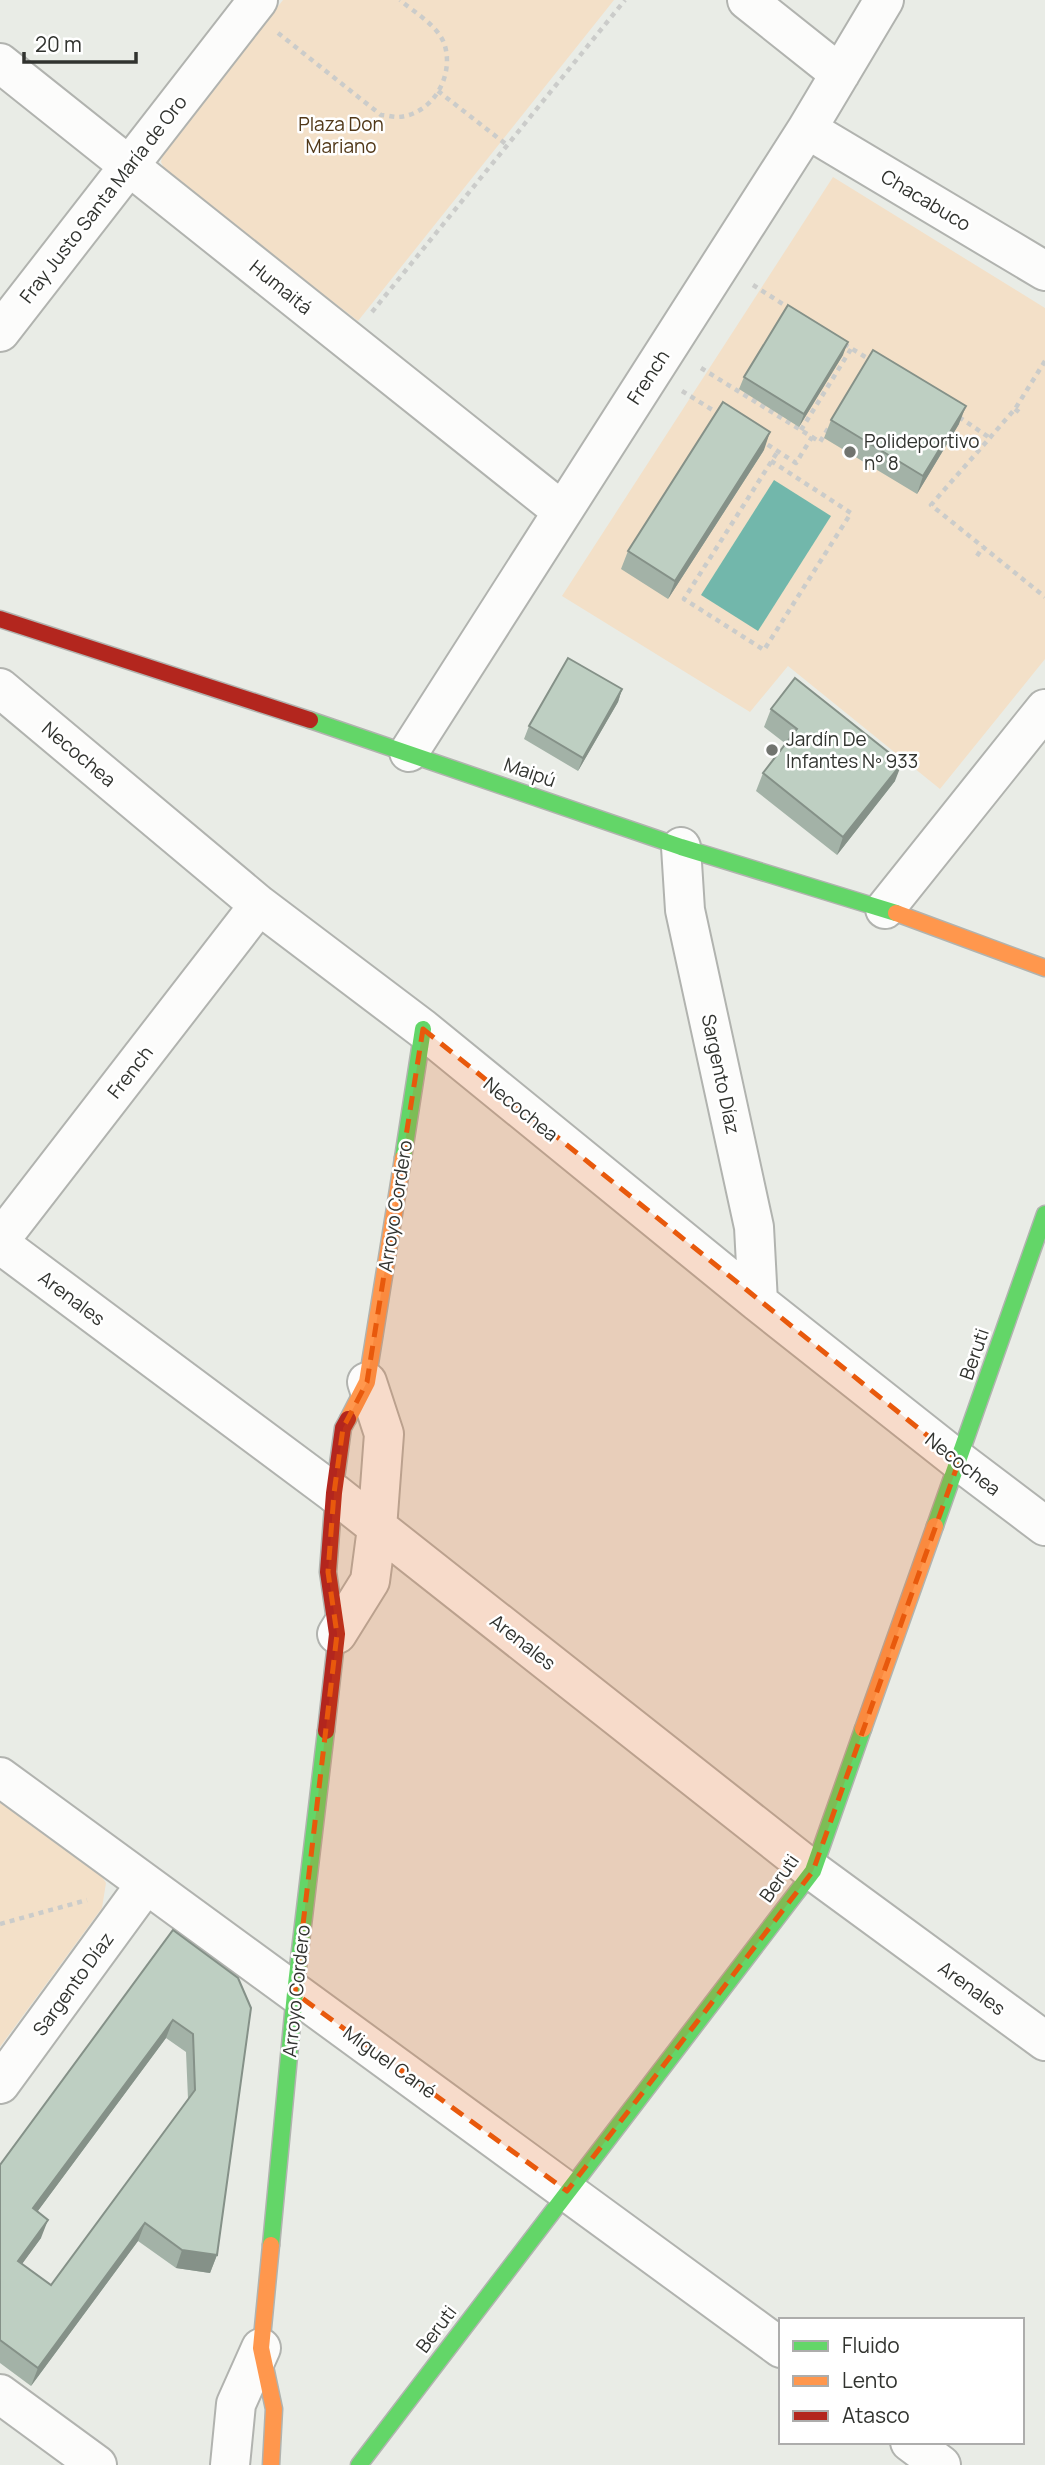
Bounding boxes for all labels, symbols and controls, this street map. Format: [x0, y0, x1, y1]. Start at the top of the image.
scale bar [24, 21, 136, 65]
text: 20 m [35, 30, 82, 58]
street label: Fray Justo Santa María de Oro [13, 89, 193, 309]
park label: Plaza Don Mariano [298, 111, 384, 159]
street label: Chacabuco [876, 163, 976, 237]
street label: Humaitá [244, 254, 318, 320]
street label: French [621, 345, 675, 409]
place label: Polideportivo n° 8 [864, 428, 980, 476]
marker: Polideportivo n° 8 [842, 444, 858, 460]
street label: Necochea [37, 715, 121, 793]
place label: Jardín De Infantes Nº 933 [786, 726, 918, 774]
marker: Jardín De Infantes Nº 933 [764, 742, 780, 758]
street label: Maipú [500, 751, 560, 793]
street label: Sargento Díaz [696, 1012, 746, 1136]
street label: French [101, 1040, 159, 1104]
street label: Necochea [478, 1071, 564, 1147]
street label: Arroyo Cordero [372, 1138, 418, 1274]
street label: Arenales [33, 1264, 111, 1332]
street label: Beruti [953, 1325, 995, 1383]
street label: Necochea [920, 1426, 1006, 1502]
street label: Arenales [485, 1608, 561, 1676]
street label: Beruti [753, 1849, 805, 1907]
street label: Arroyo Cordero [276, 1924, 316, 2058]
street label: Sargento Díaz [27, 1927, 119, 2041]
street label: Arenales [933, 1955, 1011, 2021]
street label: Miguel Cané [338, 2019, 442, 2105]
street label: Beruti [410, 2300, 462, 2358]
legend [779, 2318, 1024, 2444]
text: Fluido [842, 2331, 900, 2359]
text: Lento [842, 2366, 898, 2394]
text: Atasco [842, 2401, 910, 2429]

